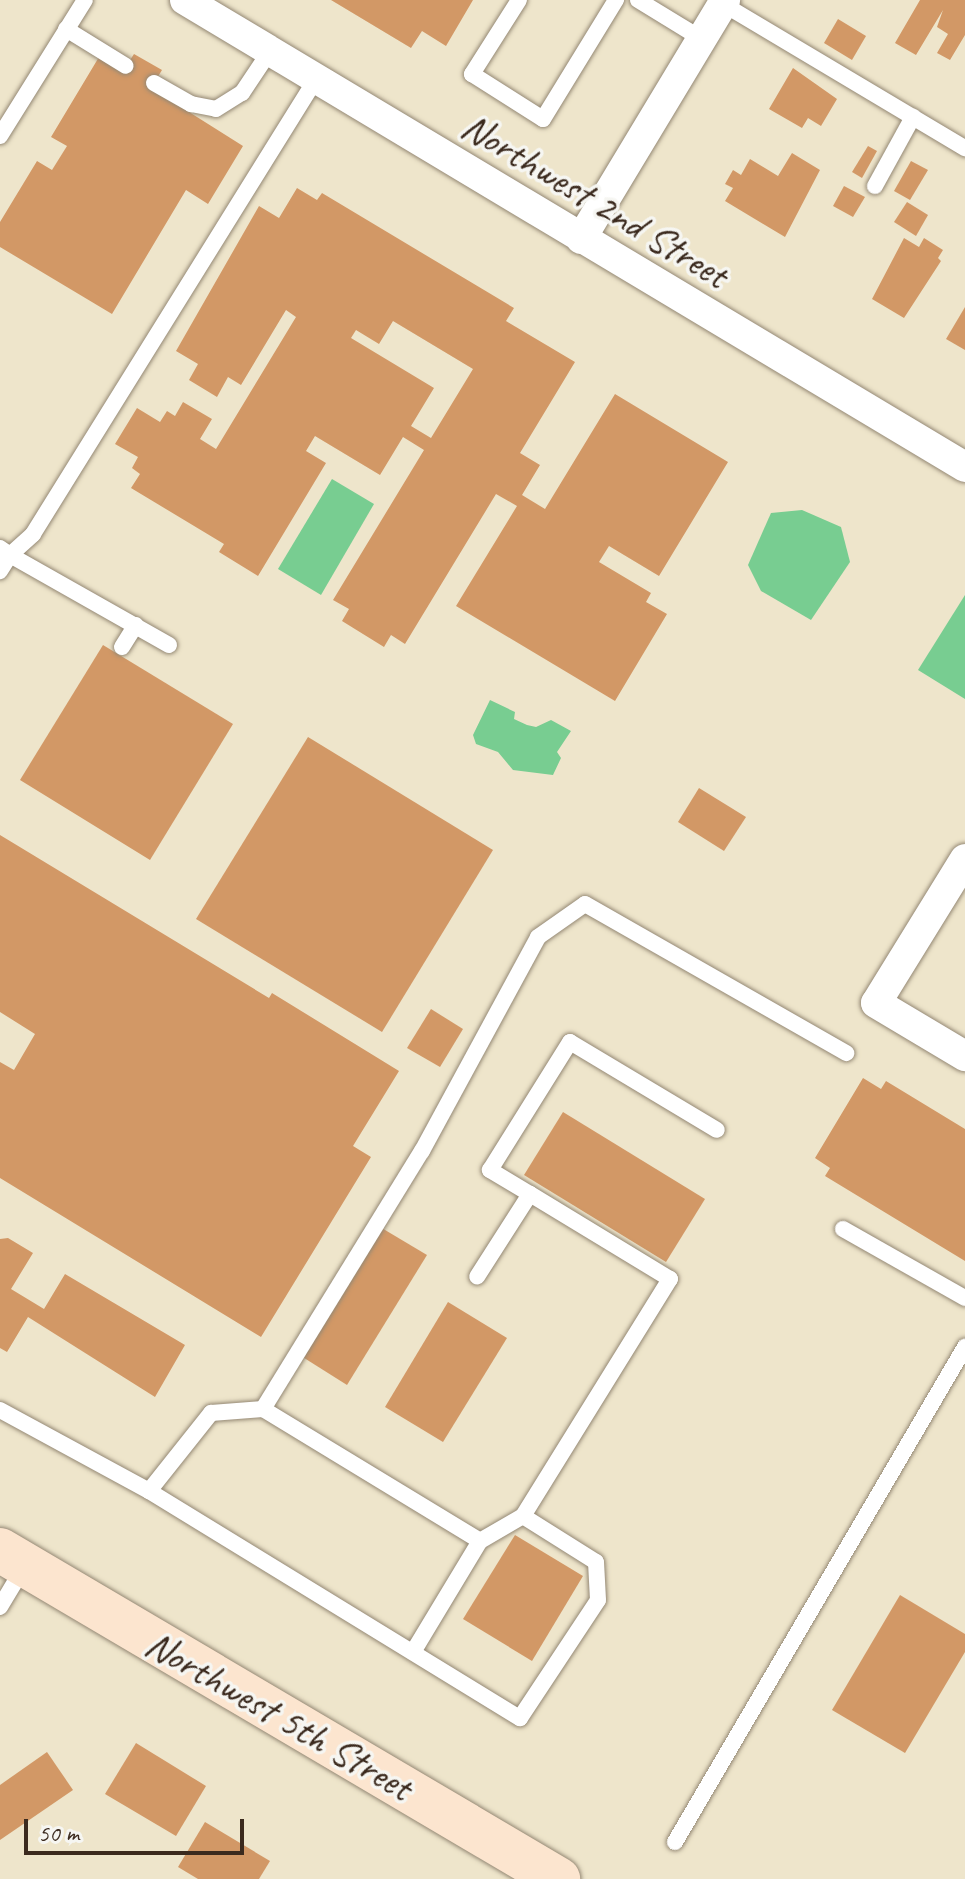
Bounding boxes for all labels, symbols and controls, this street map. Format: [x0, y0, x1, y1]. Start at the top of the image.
street label: Northwest 2nd Street [453, 101, 737, 299]
street label: Northwest 5th Street [137, 1619, 421, 1811]
scale bar [28, 1803, 248, 1853]
text: 50 m [38, 1818, 79, 1848]

